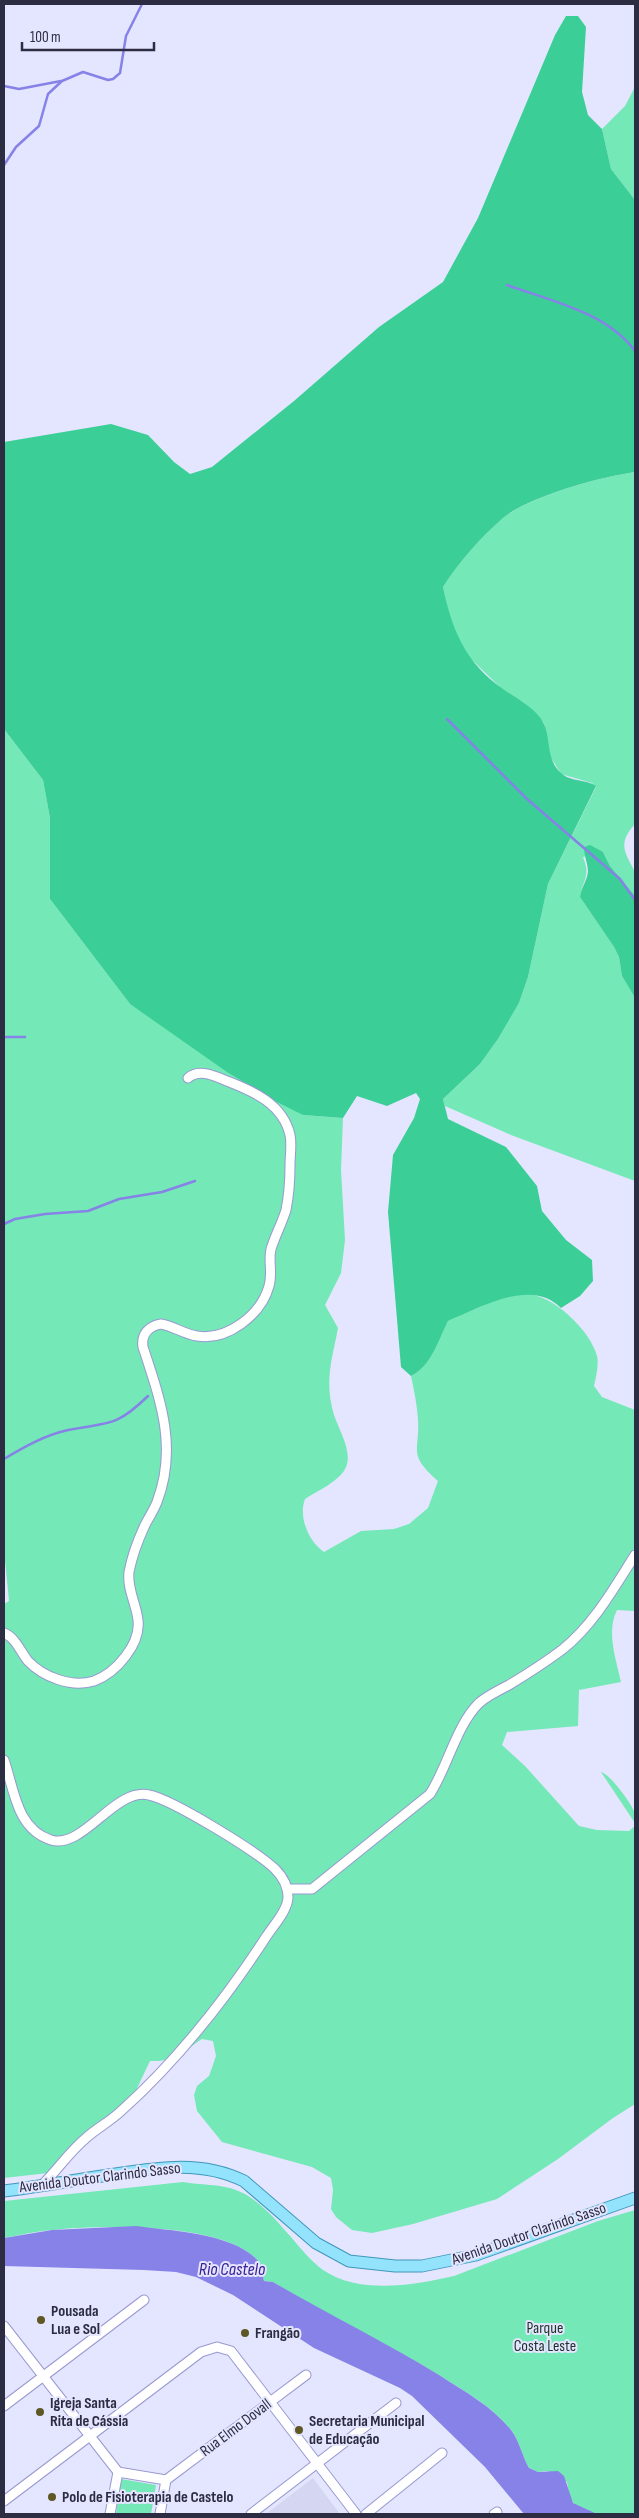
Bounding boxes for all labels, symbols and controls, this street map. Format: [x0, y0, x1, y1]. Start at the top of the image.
scale bar [22, 20, 155, 52]
text: 100 m [30, 28, 61, 47]
street label: Avenida Doutor Clarindo Sasso [17, 2159, 182, 2197]
street label: Avenida Doutor Clarindo Sasso [448, 2199, 609, 2270]
water label: Rio Castelo [199, 2259, 266, 2280]
place label: Pousada Lua e Sol [51, 2302, 100, 2339]
marker: Pousada Lua e Sol [35, 2314, 47, 2326]
park label: Parque Costa Leste [514, 2319, 576, 2356]
place label: Frangão [255, 2324, 300, 2343]
marker: Frangão [239, 2327, 251, 2339]
place label: Igreja Santa Rita de Cássia [50, 2394, 128, 2431]
street label: Rua Elmo Dovall [197, 2395, 275, 2461]
marker: Igreja Santa Rita de Cássia [34, 2406, 46, 2418]
place label: Secretaria Municipal de Educação [309, 2412, 425, 2449]
marker: Secretaria Municipal de Educação [293, 2424, 305, 2436]
place label: Polo de Fisioterapia de Castelo [62, 2488, 233, 2507]
marker: Polo de Fisioterapia de Castelo [46, 2491, 58, 2503]

